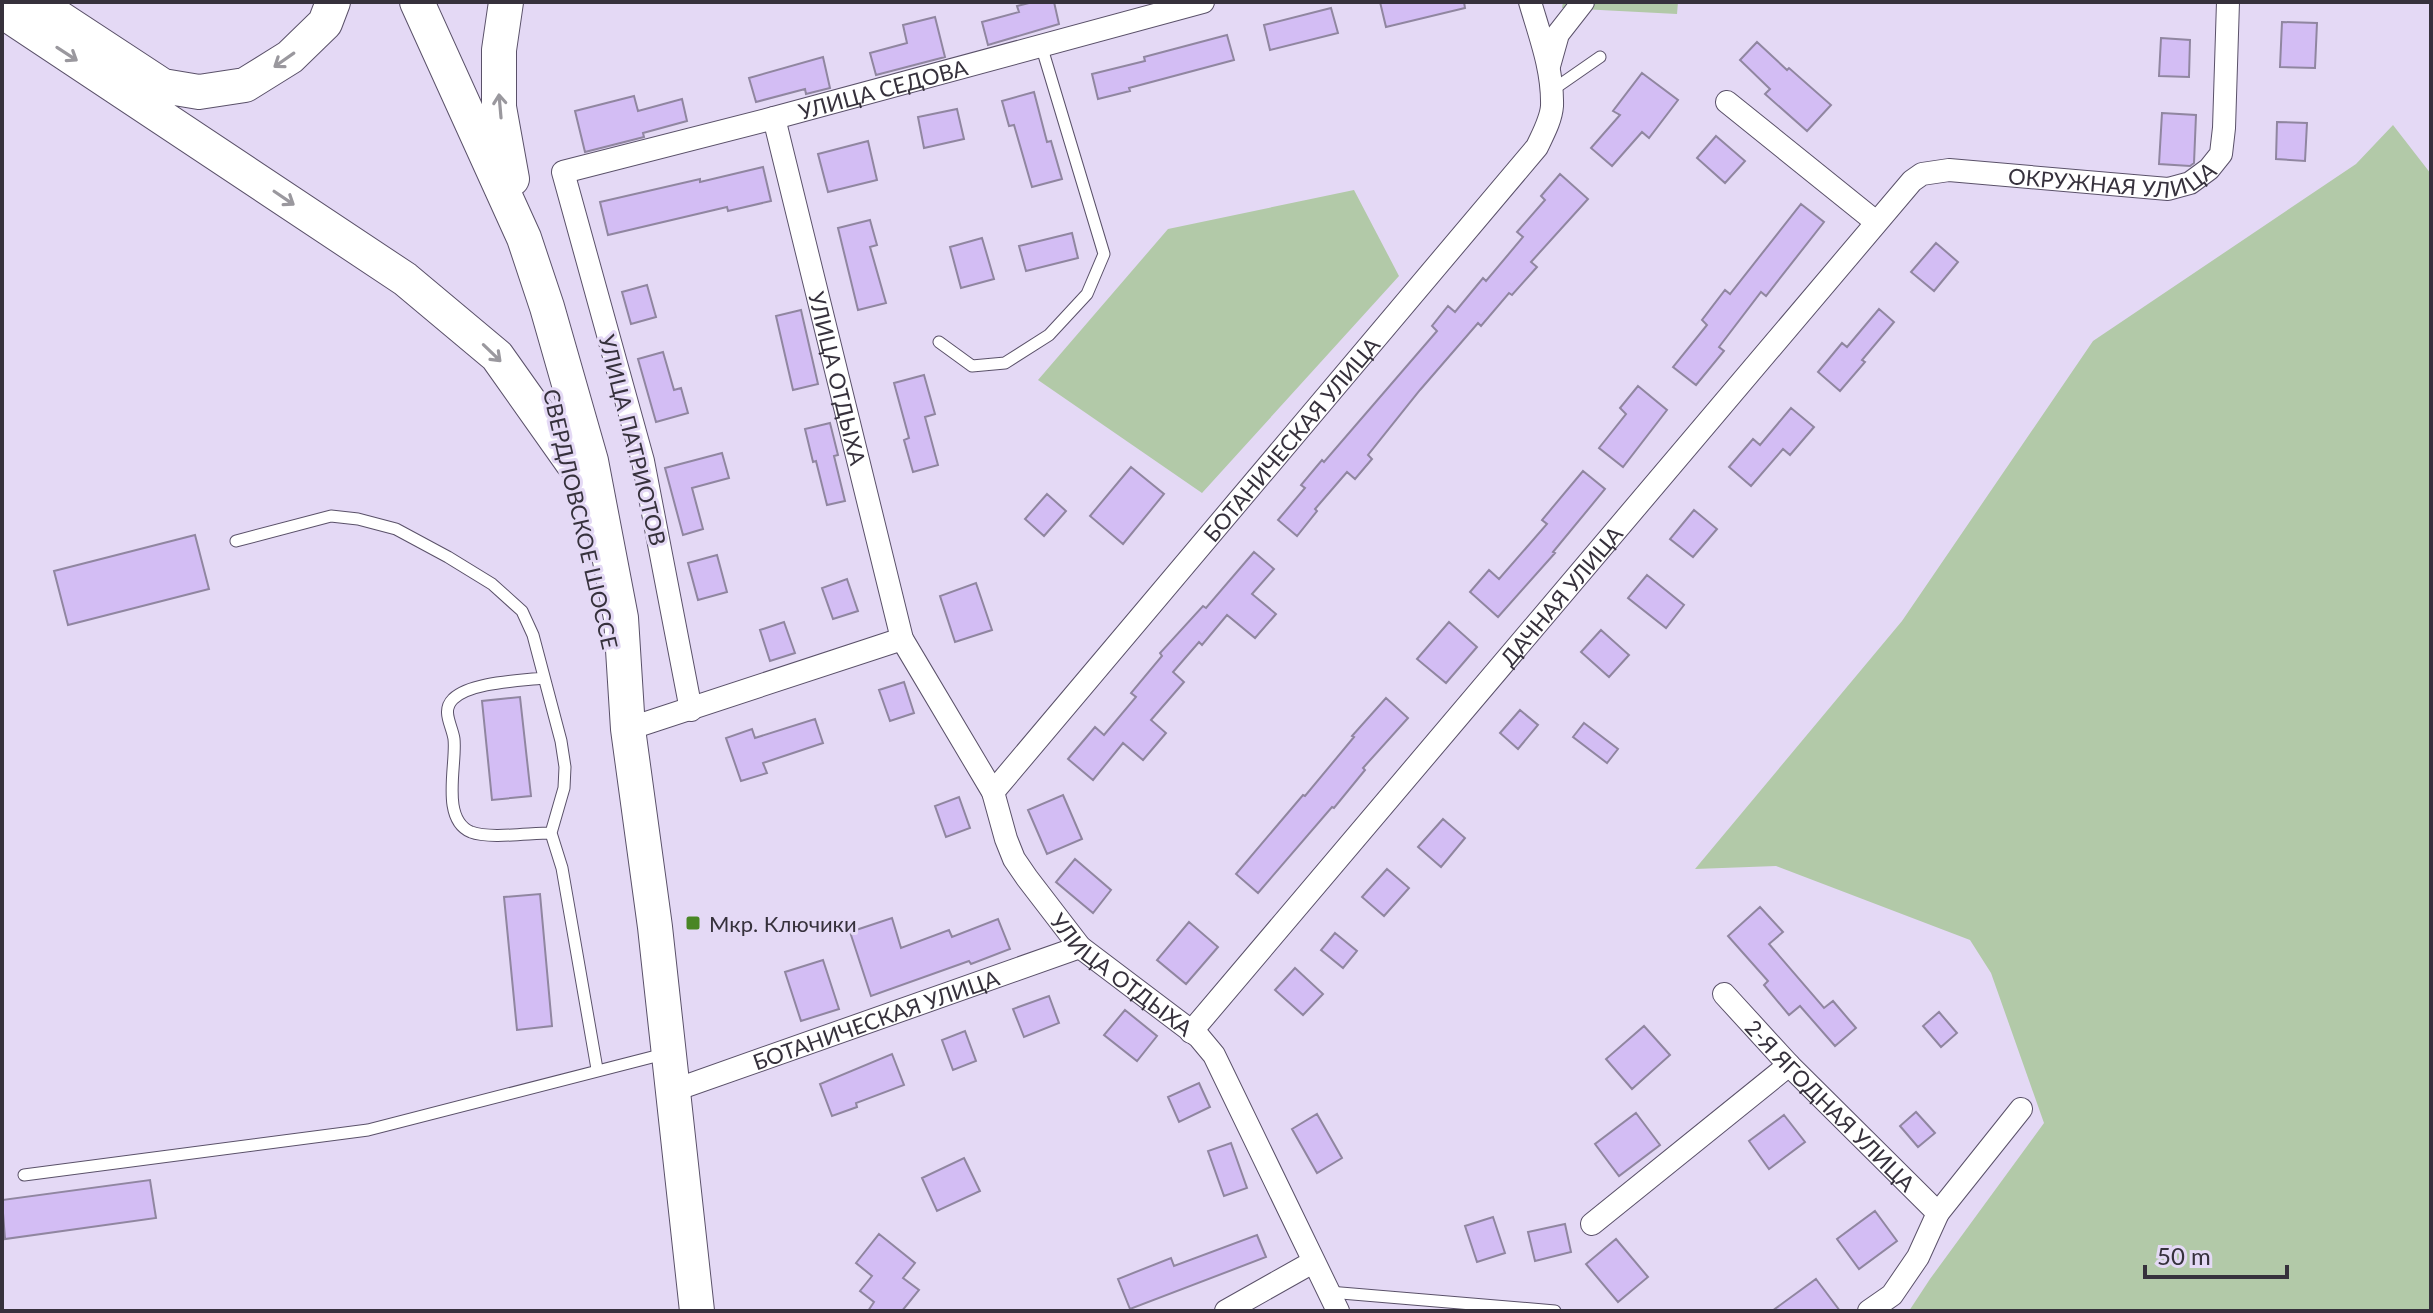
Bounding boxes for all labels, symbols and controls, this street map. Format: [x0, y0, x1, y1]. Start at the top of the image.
one-way arrow [55, 46, 78, 62]
one-way arrow [273, 52, 295, 68]
street label: УЛИЦА СЕДОВА [795, 53, 970, 124]
one-way arrow [492, 94, 507, 120]
street label: ОКРУЖНАЯ УЛИЦА [2007, 155, 2221, 203]
one-way arrow [272, 190, 295, 206]
street label: УЛИЦА ОТДЫХА [804, 289, 872, 468]
street label: БОТАНИЧЕСКАЯ УЛИЦА [1197, 331, 1385, 547]
street label: УЛИЦА ПАТРИОТОВ [594, 332, 672, 548]
one-way arrow [482, 343, 501, 362]
street label: СВЕРДЛОВСКОЕ ШОССЕ [538, 386, 624, 652]
street label: ДАЧНАЯ УЛИЦА [1494, 520, 1628, 671]
street label: УЛИЦА ОТДЫХА [1045, 907, 1198, 1041]
place label: Мкр. Ключики [709, 910, 857, 937]
marker: Мкр. Ключики [684, 914, 702, 932]
street label: БОТАНИЧЕСКАЯ УЛИЦА [749, 963, 1003, 1075]
street label: 2-Я ЯГОДНАЯ УЛИЦА [1740, 1013, 1921, 1197]
scale bar [2145, 1229, 2287, 1279]
text: 50 m [2157, 1241, 2211, 1270]

